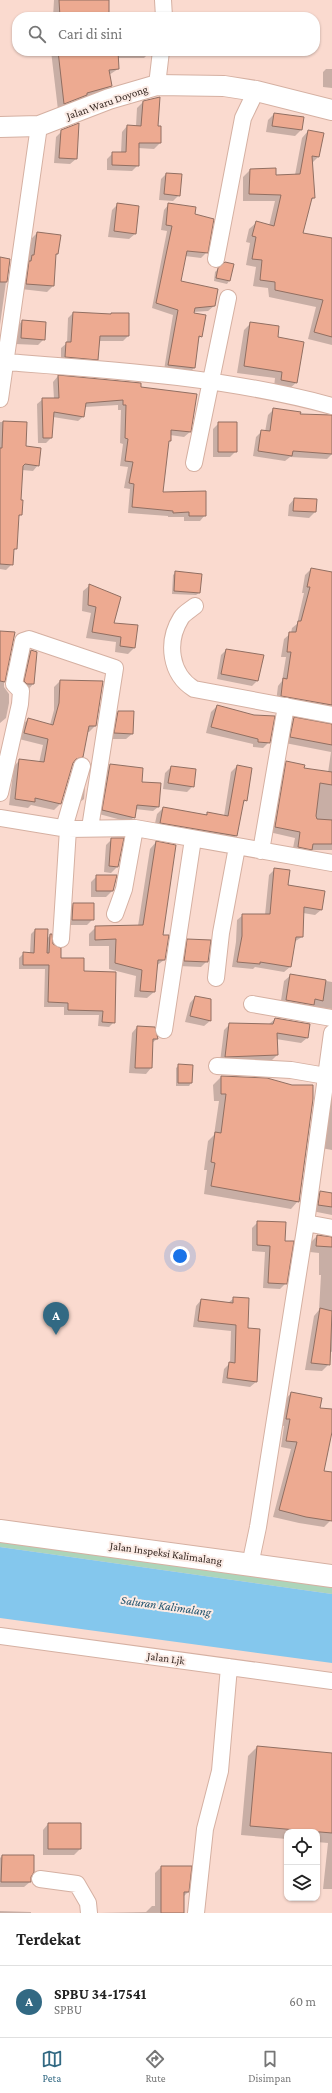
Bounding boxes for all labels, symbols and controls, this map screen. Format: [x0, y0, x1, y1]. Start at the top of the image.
search box [12, 12, 320, 56]
icon: search [26, 23, 48, 45]
text: Cari di sini [58, 26, 122, 42]
street label: Jalan Waru Doyong [64, 82, 150, 123]
your location [170, 1246, 190, 1266]
pin: A [43, 1302, 69, 1335]
street label: Jalan Inspeksi Kalimalang [108, 1539, 224, 1568]
water label: Saluran Kalimalang [120, 1593, 213, 1619]
street label: Jalan Ljk [145, 1649, 186, 1668]
map controls [284, 1829, 320, 1901]
button: locate [284, 1829, 320, 1865]
button: layers [284, 1865, 320, 1901]
text: Terdekat [16, 1930, 81, 1949]
text: SPBU 34-17541 [54, 1986, 146, 2002]
text: A [25, 1994, 33, 2009]
text: 60 m [289, 1994, 316, 2009]
text: SPBU [54, 2002, 82, 2017]
tab: Peta [41, 2048, 63, 2084]
tab: Rute [144, 2048, 166, 2084]
tab: Disimpan [248, 2048, 291, 2084]

